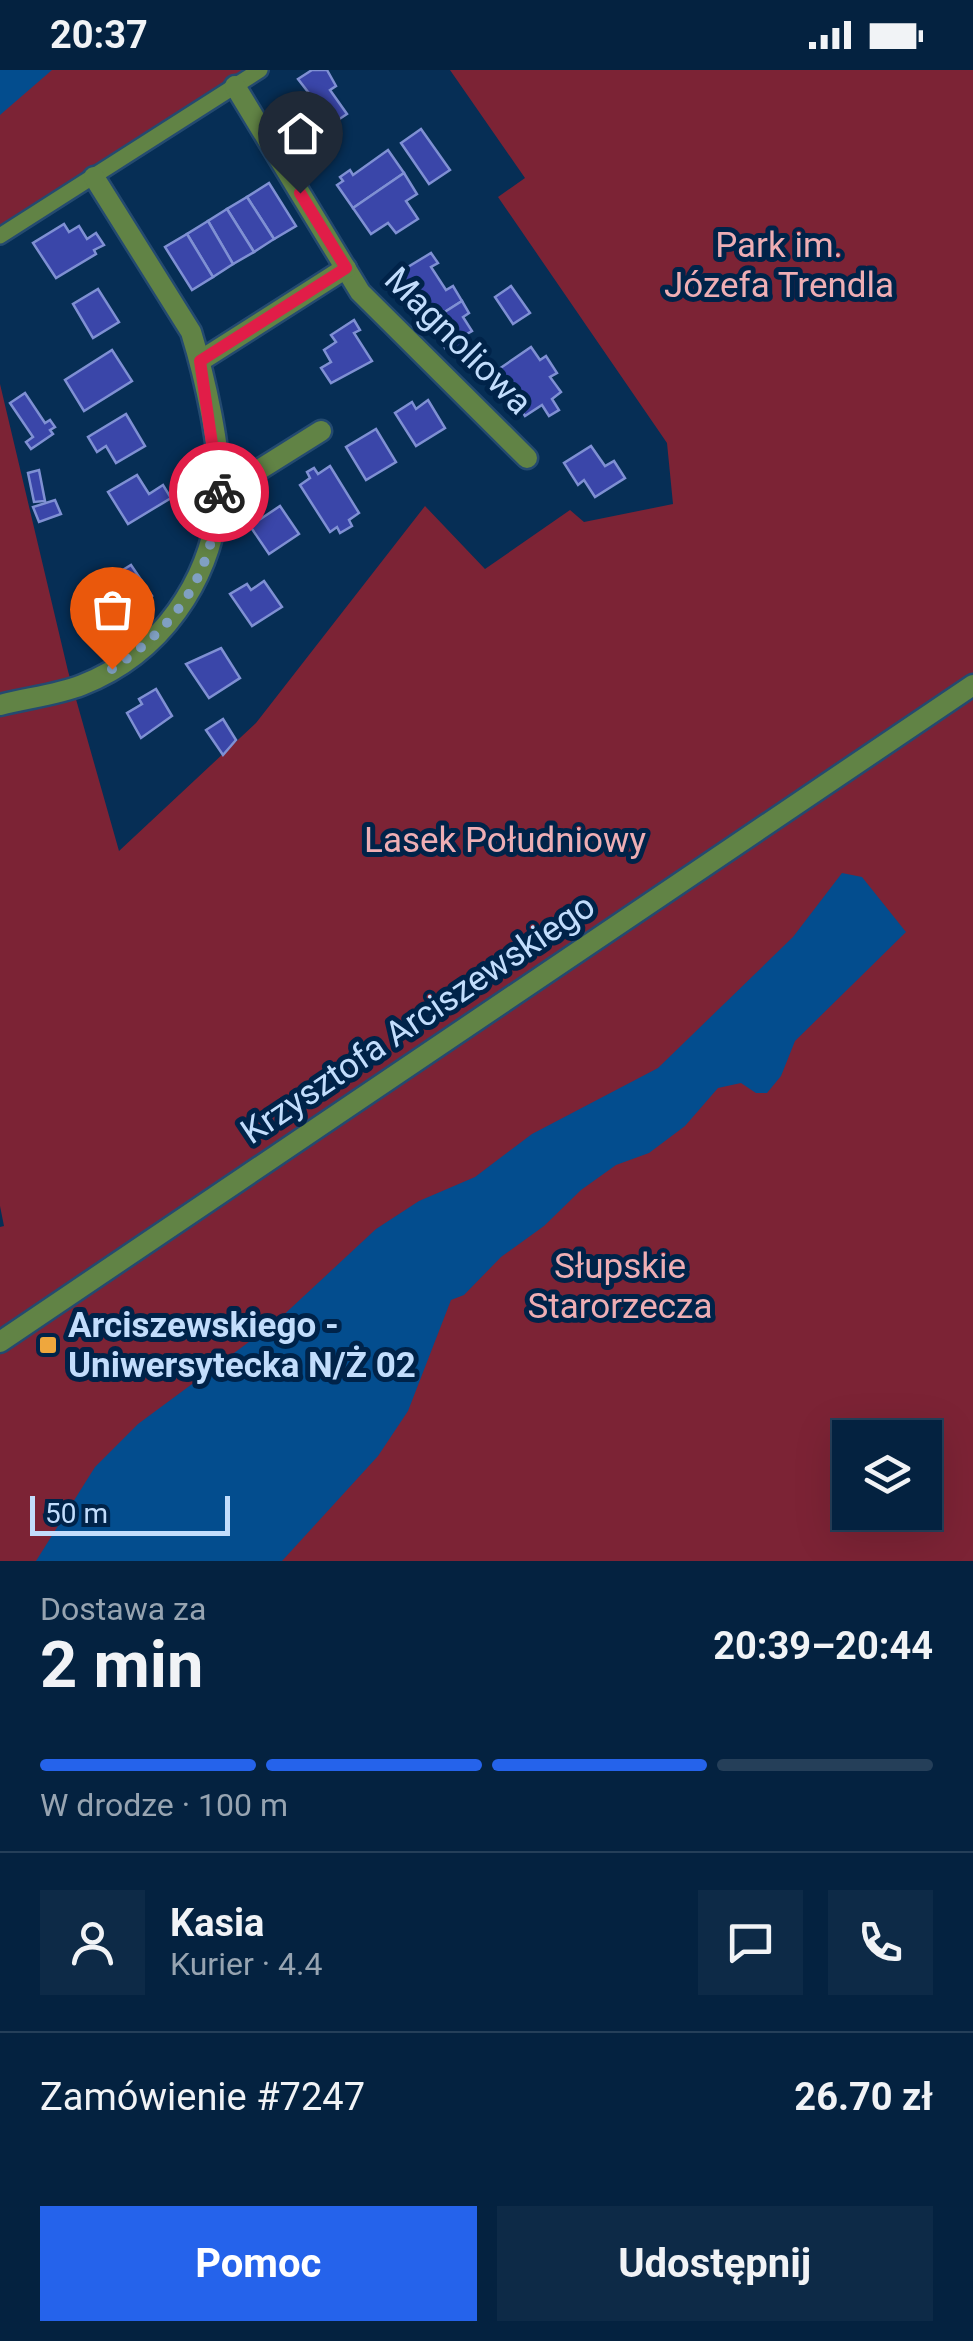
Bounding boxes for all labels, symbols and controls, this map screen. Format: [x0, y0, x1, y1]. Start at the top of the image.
text: 20:37 [50, 13, 148, 57]
pin [258, 91, 343, 194]
icon: home [273, 106, 328, 161]
park label: Park im. Józefa Trendla [664, 225, 894, 306]
street label: Magnoliowa [376, 259, 540, 423]
courier [169, 442, 269, 542]
icon: bike [192, 465, 247, 520]
pin [70, 567, 155, 670]
icon: bag [85, 582, 140, 637]
park label: Lasek Południowy [364, 820, 646, 861]
street label: Krzysztofa Arciszewskiego [233, 885, 603, 1153]
park label: Słupskie Starorzecza [528, 1246, 712, 1327]
place label: Arciszewskiego - Uniwersytecka N/Ż 02 [68, 1305, 416, 1386]
marker: Arciszewskiego - Uniwersytecka N/Ż 02 [37, 1334, 59, 1356]
map controls [832, 1420, 942, 1530]
button: layers [832, 1420, 942, 1530]
scale bar [30, 1491, 230, 1536]
text: 50 m [45, 1497, 108, 1530]
text: Dostawa za [40, 1590, 206, 1628]
text: 20:39–20:44 [713, 1624, 933, 1668]
text: 2 min [40, 1627, 203, 1703]
text: W drodze · 100 m [40, 1786, 288, 1824]
button: person [40, 1890, 145, 1995]
button: chat [698, 1890, 803, 1995]
button: phone [828, 1890, 933, 1995]
text: Kasia [170, 1901, 264, 1945]
text: Kurier · 4.4 [170, 1945, 322, 1983]
text: Zamówienie #7247 [40, 2075, 365, 2119]
text: 26.70 zł [794, 2075, 933, 2119]
button: Pomoc [40, 2206, 477, 2321]
button: Udostępnij [497, 2206, 933, 2321]

